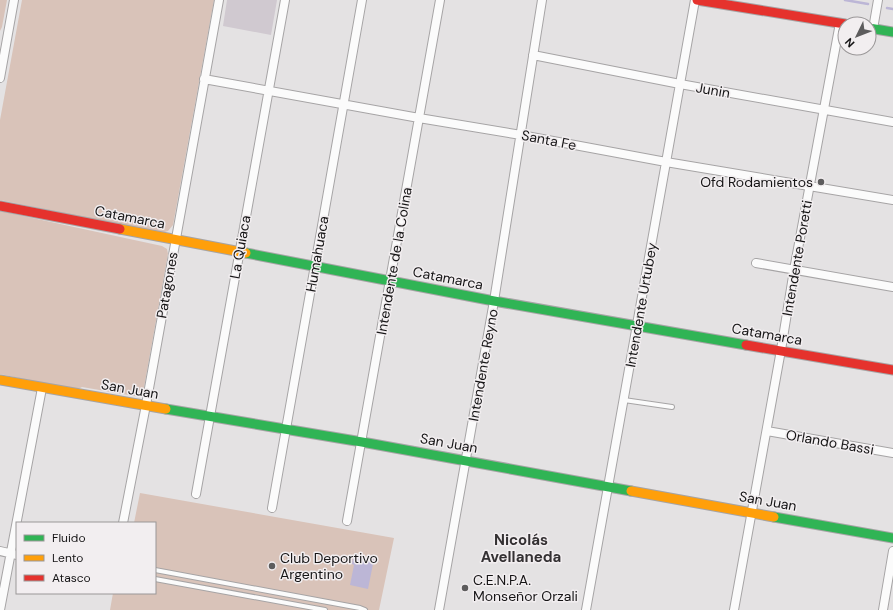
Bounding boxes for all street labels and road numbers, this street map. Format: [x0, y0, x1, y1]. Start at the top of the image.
street label: Junin [694, 78, 732, 102]
street label: Santa Fe [520, 126, 578, 154]
street label: Intendente de la Colina [372, 186, 416, 336]
street label: Intendente Poretti [778, 199, 816, 317]
street label: Catamarca [93, 201, 167, 233]
street label: La Quiaca [226, 214, 254, 280]
street label: Humahuaca [301, 215, 333, 293]
street label: Intendente Urtubey [621, 241, 661, 369]
street label: Patagones [152, 250, 182, 320]
street label: Catamarca [411, 262, 485, 294]
street label: Intendente Reyno [464, 307, 502, 423]
street label: Catamarca [730, 319, 804, 349]
street label: San Juan [100, 375, 160, 403]
street label: Orlando Bassi [785, 425, 875, 459]
street label: San Juan [419, 429, 479, 457]
street label: San Juan [738, 487, 798, 515]

